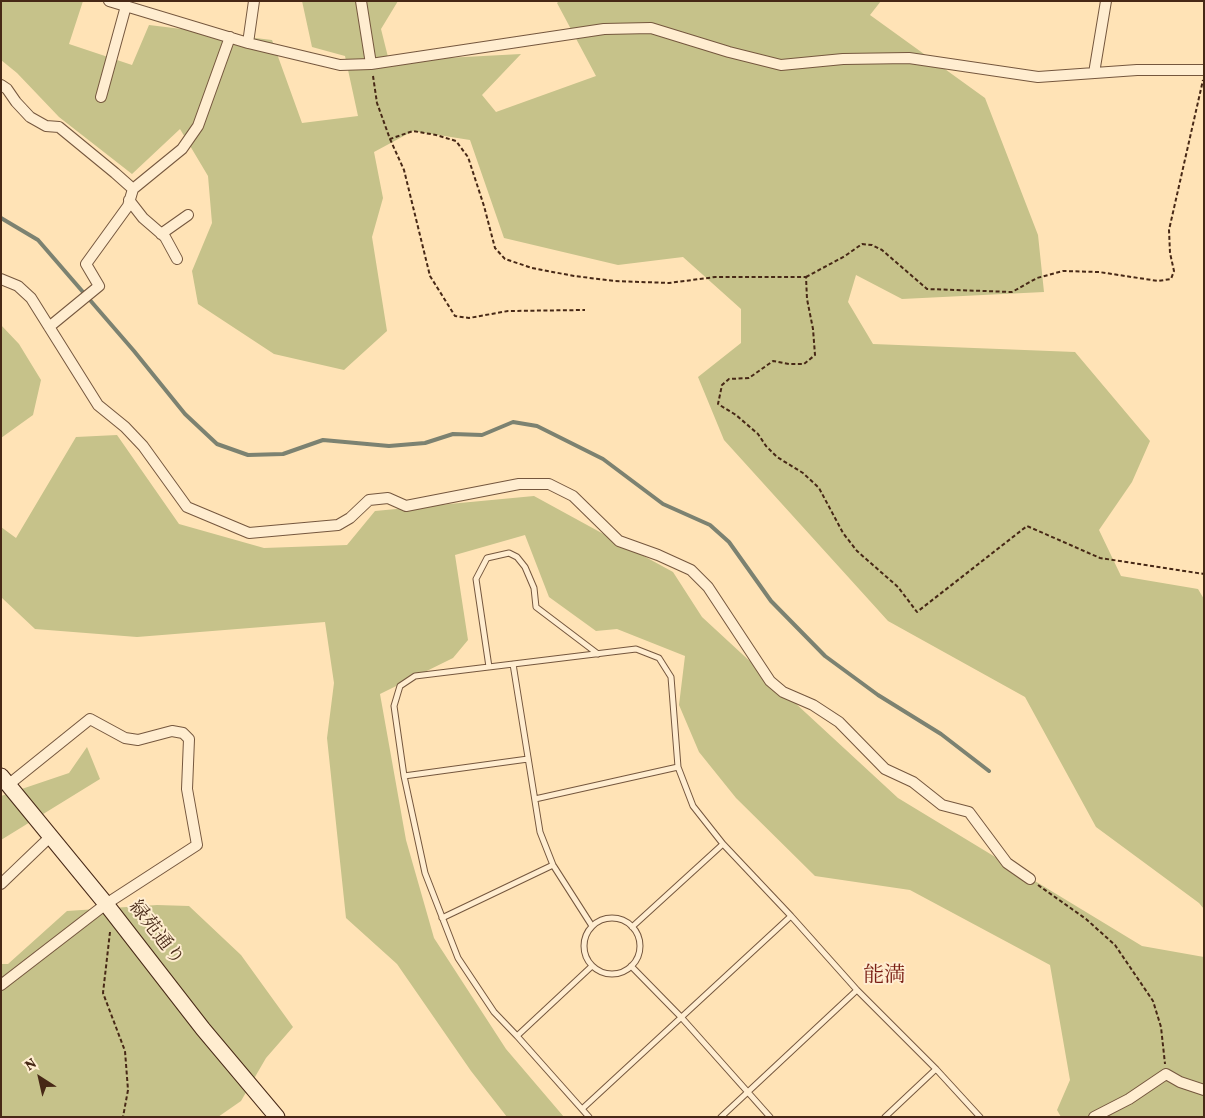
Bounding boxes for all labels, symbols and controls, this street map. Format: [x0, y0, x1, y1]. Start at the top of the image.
street label: 緑苑通り [123, 897, 187, 971]
district label: 能満 [863, 964, 905, 990]
north arrow [15, 1053, 65, 1103]
text: N [21, 1055, 41, 1076]

